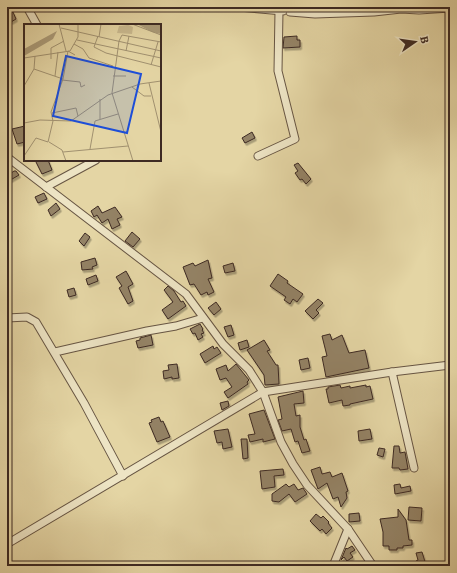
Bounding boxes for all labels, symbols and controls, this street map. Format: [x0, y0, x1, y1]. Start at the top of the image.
north arrow [395, 22, 435, 62]
inset map [24, 24, 161, 161]
text: B [415, 35, 431, 45]

